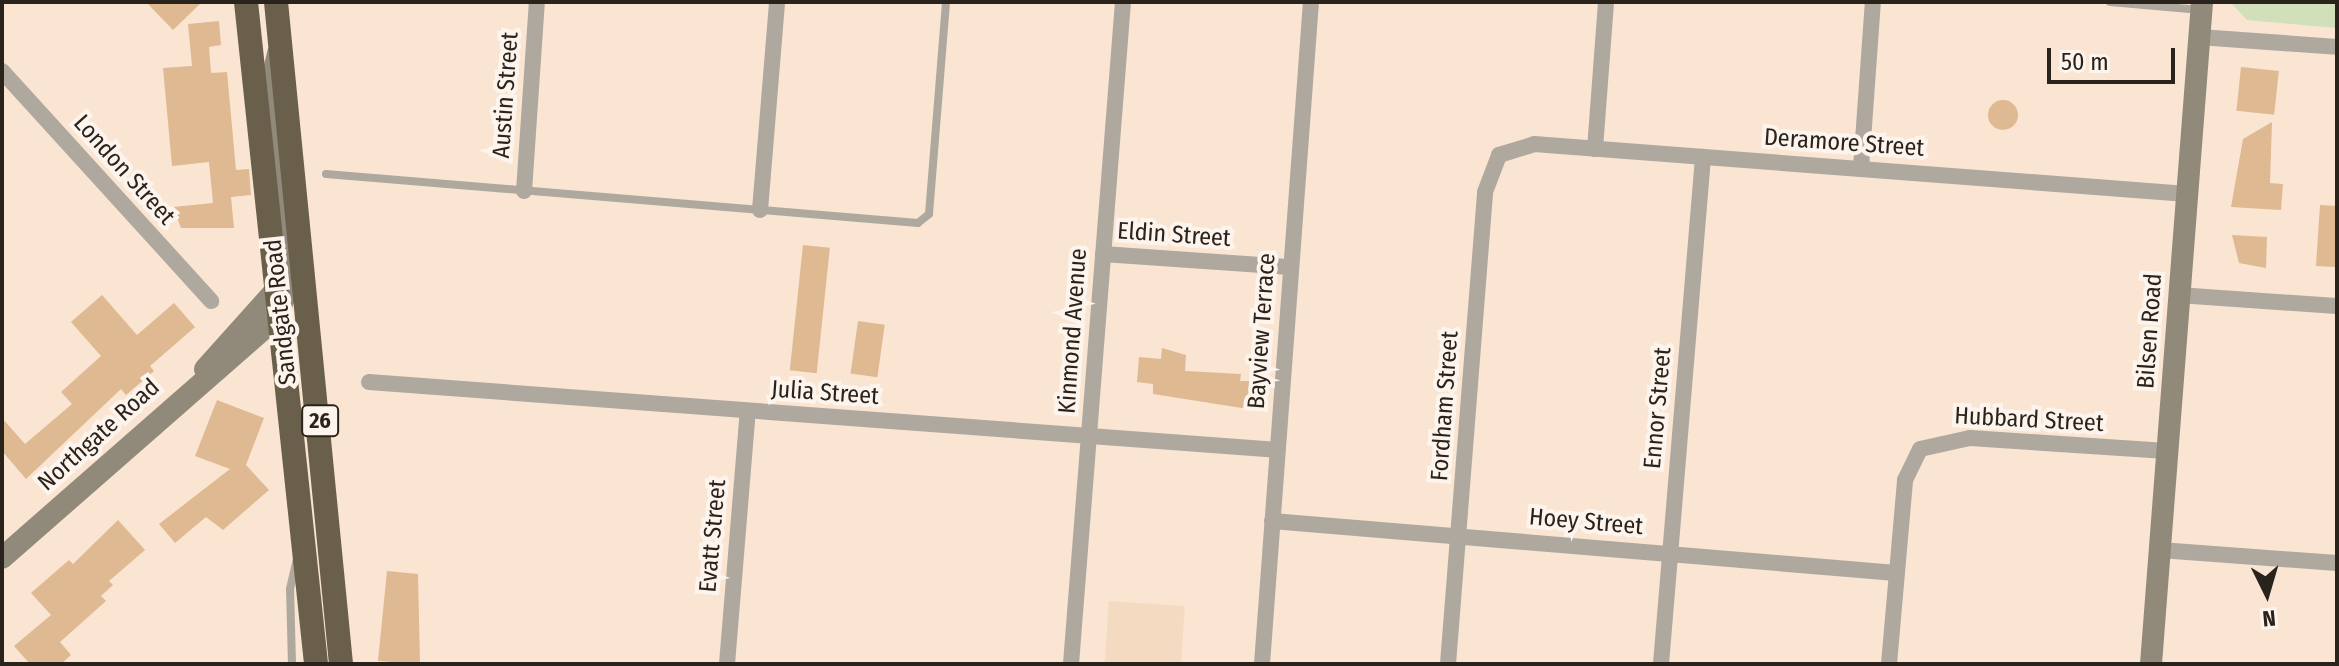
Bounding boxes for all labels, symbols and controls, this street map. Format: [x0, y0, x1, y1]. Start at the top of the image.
street label: Austin Street [487, 31, 525, 159]
scale bar [2051, 32, 2179, 82]
text: 50 m [2061, 48, 2109, 76]
street label: London Street [67, 109, 181, 231]
street label: Deramore Street [1763, 123, 1925, 163]
street label: Eldin Street [1116, 217, 1232, 253]
street label: Sandgate Road [259, 238, 303, 386]
street label: Kinmond Avenue [1053, 247, 1093, 415]
street label: Bayview Terrace [1242, 252, 1282, 410]
street label: Bilsen Road [2132, 272, 2168, 390]
street label: Fordham Street [1425, 330, 1465, 482]
street label: Ennor Street [1638, 346, 1678, 470]
street label: Northgate Road [32, 373, 166, 497]
street label: Julia Street [770, 375, 880, 411]
street label: Hubbard Street [1954, 402, 2104, 438]
road number: 26 [300, 403, 340, 439]
street label: Evatt Street [694, 478, 732, 594]
street label: Hoey Street [1528, 503, 1644, 541]
north arrow [2227, 554, 2307, 634]
text: N [2261, 604, 2277, 632]

